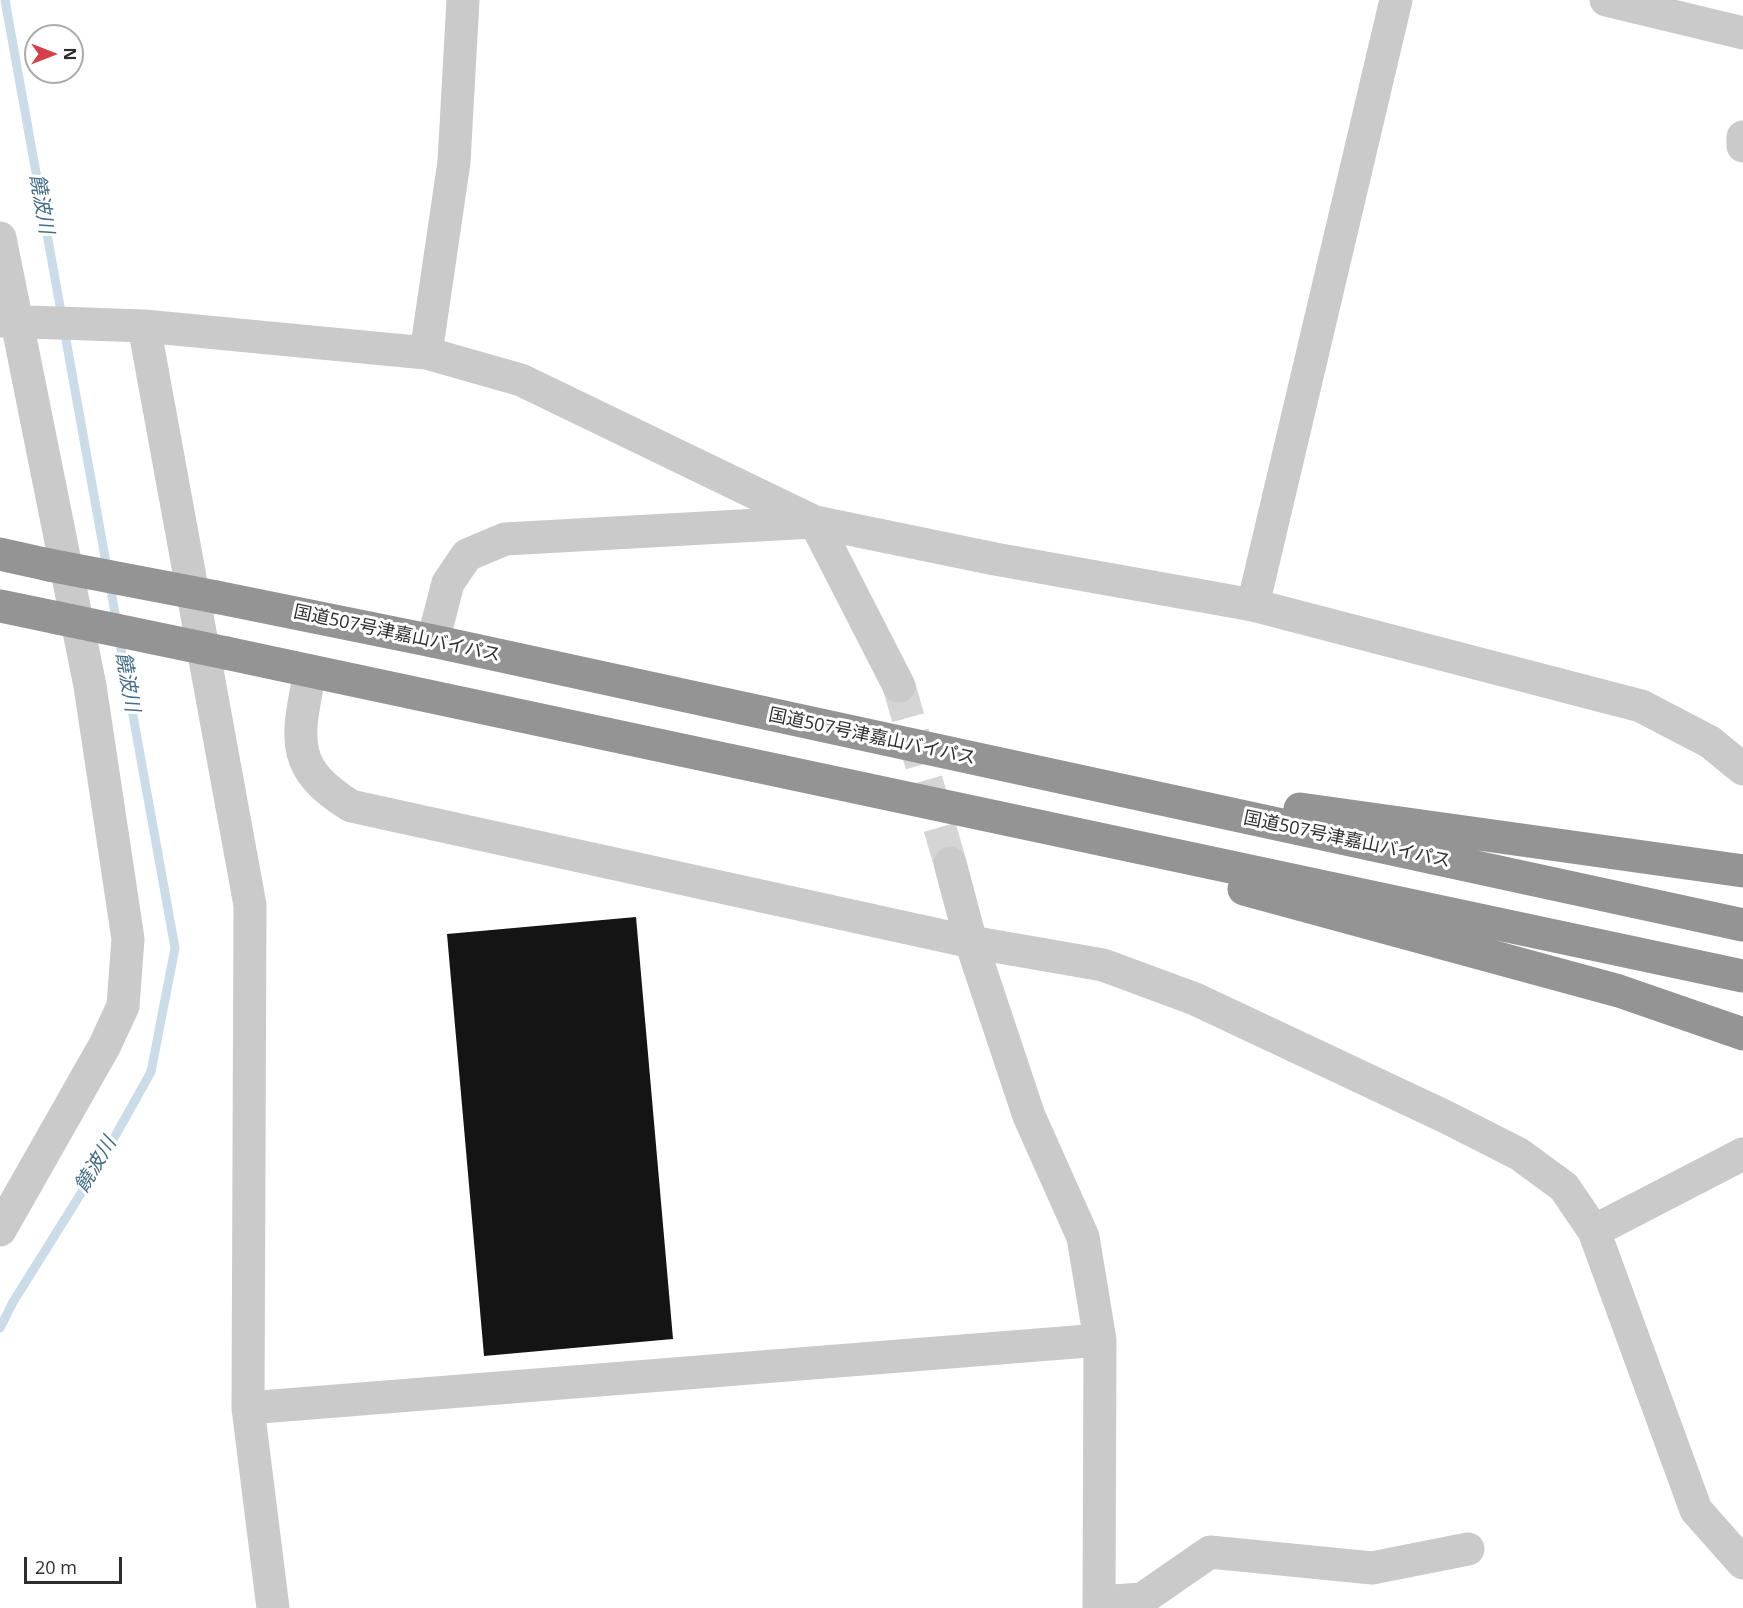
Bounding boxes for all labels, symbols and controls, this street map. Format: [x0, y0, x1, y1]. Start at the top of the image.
north arrow [24, 24, 84, 84]
text: N [59, 47, 81, 61]
water label: 饒波川 [24, 172, 58, 236]
street label: 国道507号津嘉山バイパス [292, 602, 502, 666]
water label: 饒波川 [110, 650, 144, 714]
street label: 国道507号津嘉山バイパス [767, 705, 977, 769]
street label: 国道507号津嘉山バイパス [1242, 808, 1452, 872]
water label: 饒波川 [70, 1133, 122, 1197]
scale bar [27, 1545, 124, 1583]
text: 20 m [35, 1555, 77, 1579]

